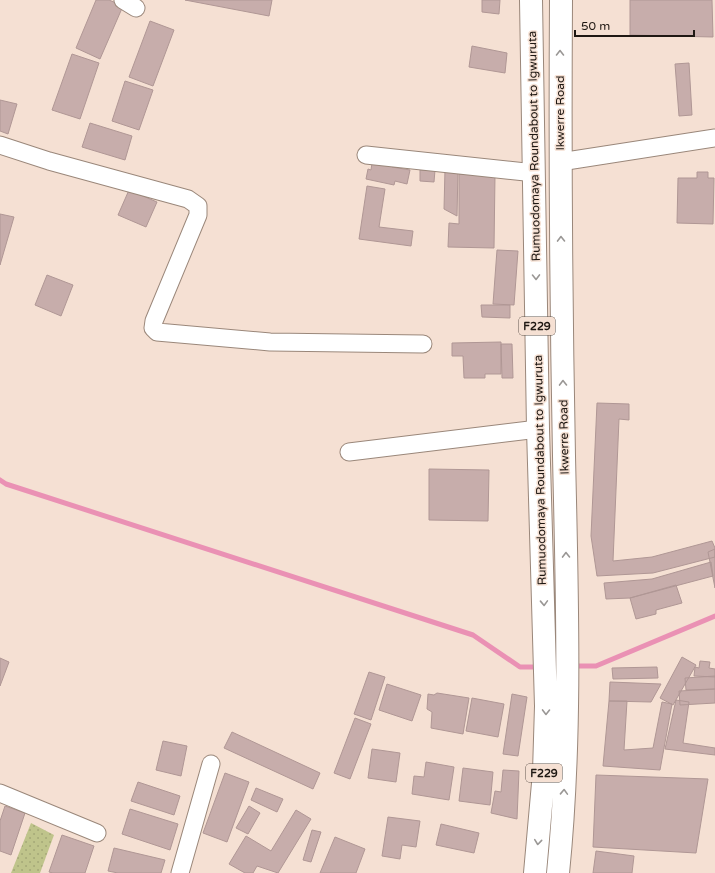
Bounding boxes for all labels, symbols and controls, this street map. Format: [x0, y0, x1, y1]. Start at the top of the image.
scale bar [575, 12, 694, 38]
text: 50 m [581, 19, 610, 33]
street label: Rumuodomaya Roundabout to Igwuruta [525, 31, 543, 261]
one-way arrow [556, 50, 565, 56]
street label: Ikwerre Road [553, 75, 567, 151]
one-way arrow [557, 236, 565, 242]
one-way arrow [532, 274, 540, 280]
road number: F229 [519, 317, 555, 335]
street label: Rumuodomaya Roundabout to Igwuruta [531, 355, 549, 585]
one-way arrow [559, 380, 567, 386]
street label: Ikwerre Road [556, 399, 572, 475]
one-way arrow [562, 552, 570, 558]
one-way arrow [539, 600, 548, 606]
one-way arrow [541, 709, 550, 715]
road number: F229 [526, 764, 562, 782]
one-way arrow [560, 789, 568, 795]
one-way arrow [534, 839, 543, 845]

